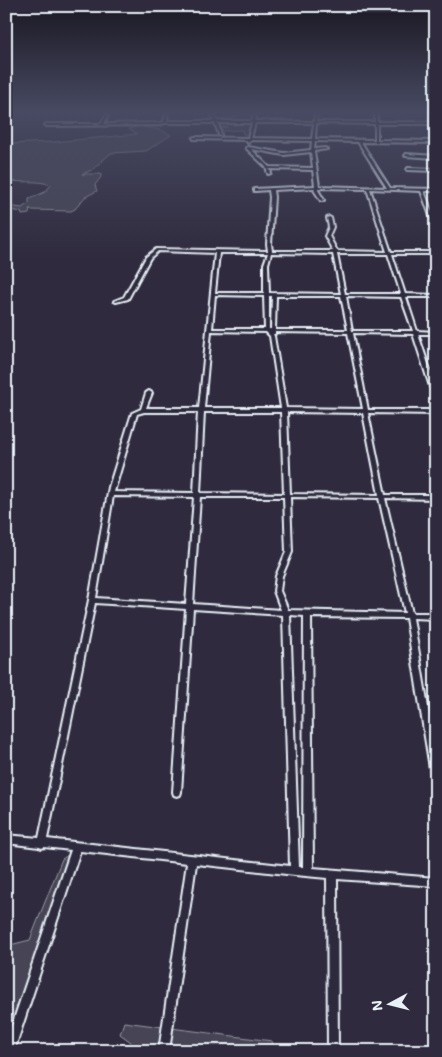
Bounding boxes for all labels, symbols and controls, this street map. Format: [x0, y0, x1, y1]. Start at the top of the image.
north arrow [364, 980, 414, 1030]
text: N [367, 999, 387, 1012]

